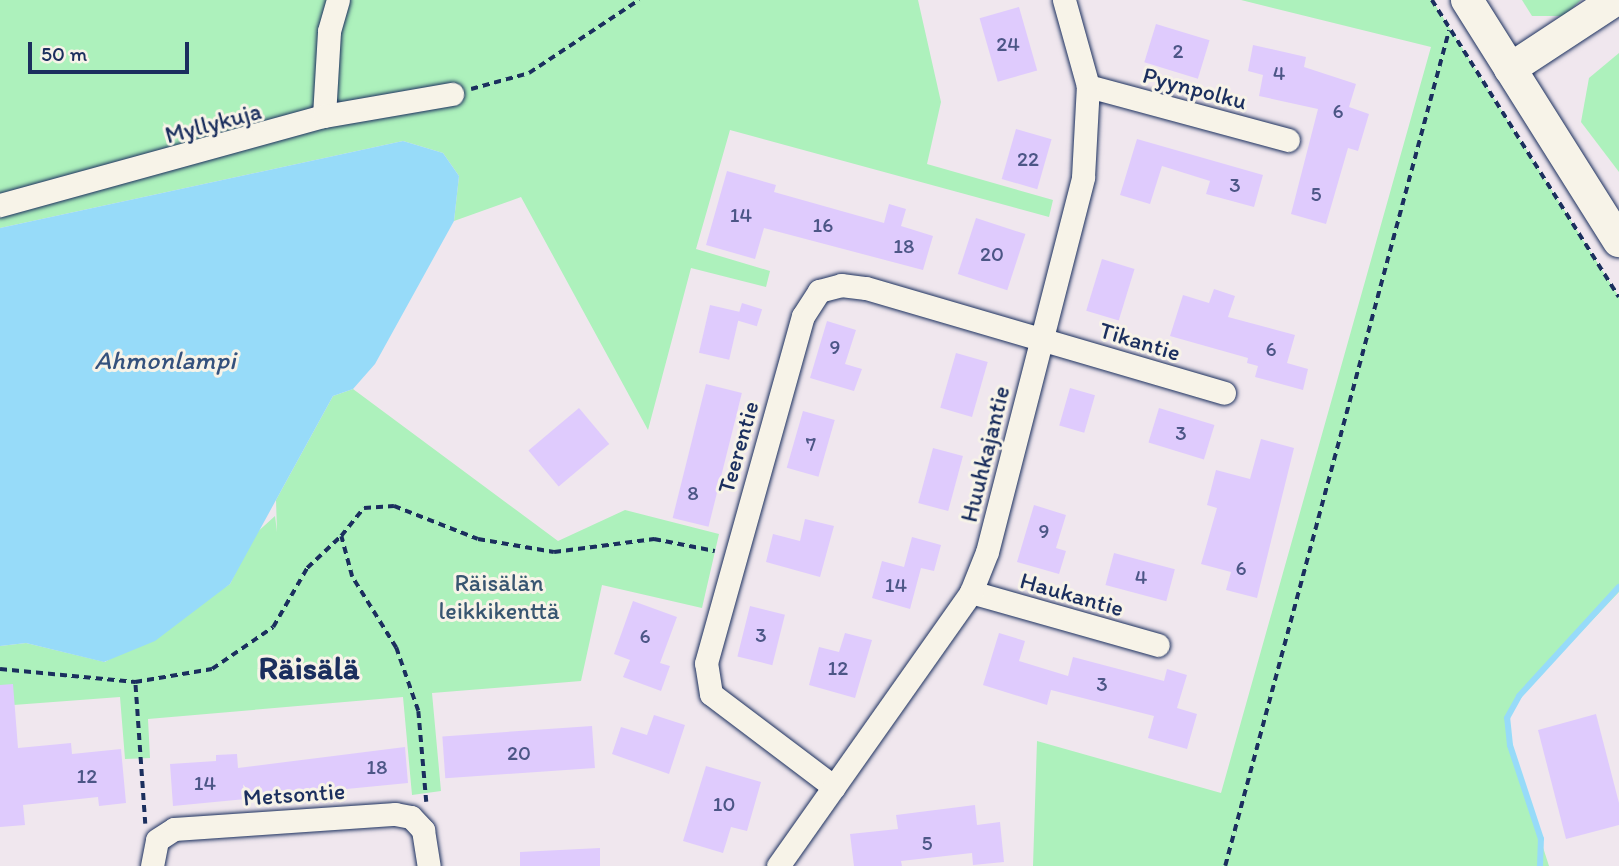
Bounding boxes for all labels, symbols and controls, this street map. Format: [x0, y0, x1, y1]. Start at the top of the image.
scale bar [32, 28, 192, 72]
house number: 24 [996, 31, 1020, 57]
house number: 2 [1172, 38, 1184, 64]
text: 50 m [41, 41, 87, 66]
street label: Pyynpolku [1140, 60, 1250, 116]
house number: 4 [1273, 60, 1285, 86]
street label: Myllykuja [162, 96, 264, 150]
house number: 6 [1332, 98, 1344, 124]
house number: 22 [1017, 146, 1039, 172]
house number: 3 [1229, 172, 1241, 198]
house number: 5 [1310, 181, 1322, 207]
house number: 14 [730, 202, 752, 228]
house number: 16 [813, 212, 833, 238]
house number: 18 [893, 233, 915, 259]
house number: 20 [980, 241, 1004, 267]
street label: Tikantie [1096, 315, 1184, 367]
house number: 9 [830, 334, 840, 360]
house number: 6 [1265, 336, 1277, 362]
water label: Ahmonlampi [94, 345, 236, 377]
street label: Huuhkajantie [954, 383, 1016, 525]
street label: Teerentie [711, 398, 765, 496]
house number: 3 [1175, 420, 1187, 446]
house number: 7 [806, 431, 816, 457]
house number: 8 [687, 480, 699, 506]
house number: 9 [1039, 518, 1049, 544]
house number: 6 [1235, 555, 1247, 581]
house number: 4 [1135, 564, 1147, 590]
street label: Haukantie [1017, 565, 1127, 623]
park label: Räisälän leikkikenttä [438, 569, 560, 625]
house number: 14 [885, 572, 907, 598]
house number: 3 [755, 622, 767, 648]
house number: 6 [639, 623, 651, 649]
district label: Räisälä [259, 649, 359, 687]
house number: 12 [828, 655, 848, 681]
house number: 3 [1096, 671, 1108, 697]
house number: 20 [507, 740, 531, 766]
house number: 18 [366, 754, 388, 780]
house number: 12 [77, 763, 97, 789]
house number: 14 [194, 770, 216, 796]
street label: Metsontie [242, 776, 346, 812]
house number: 10 [713, 791, 735, 817]
house number: 5 [921, 830, 933, 856]

